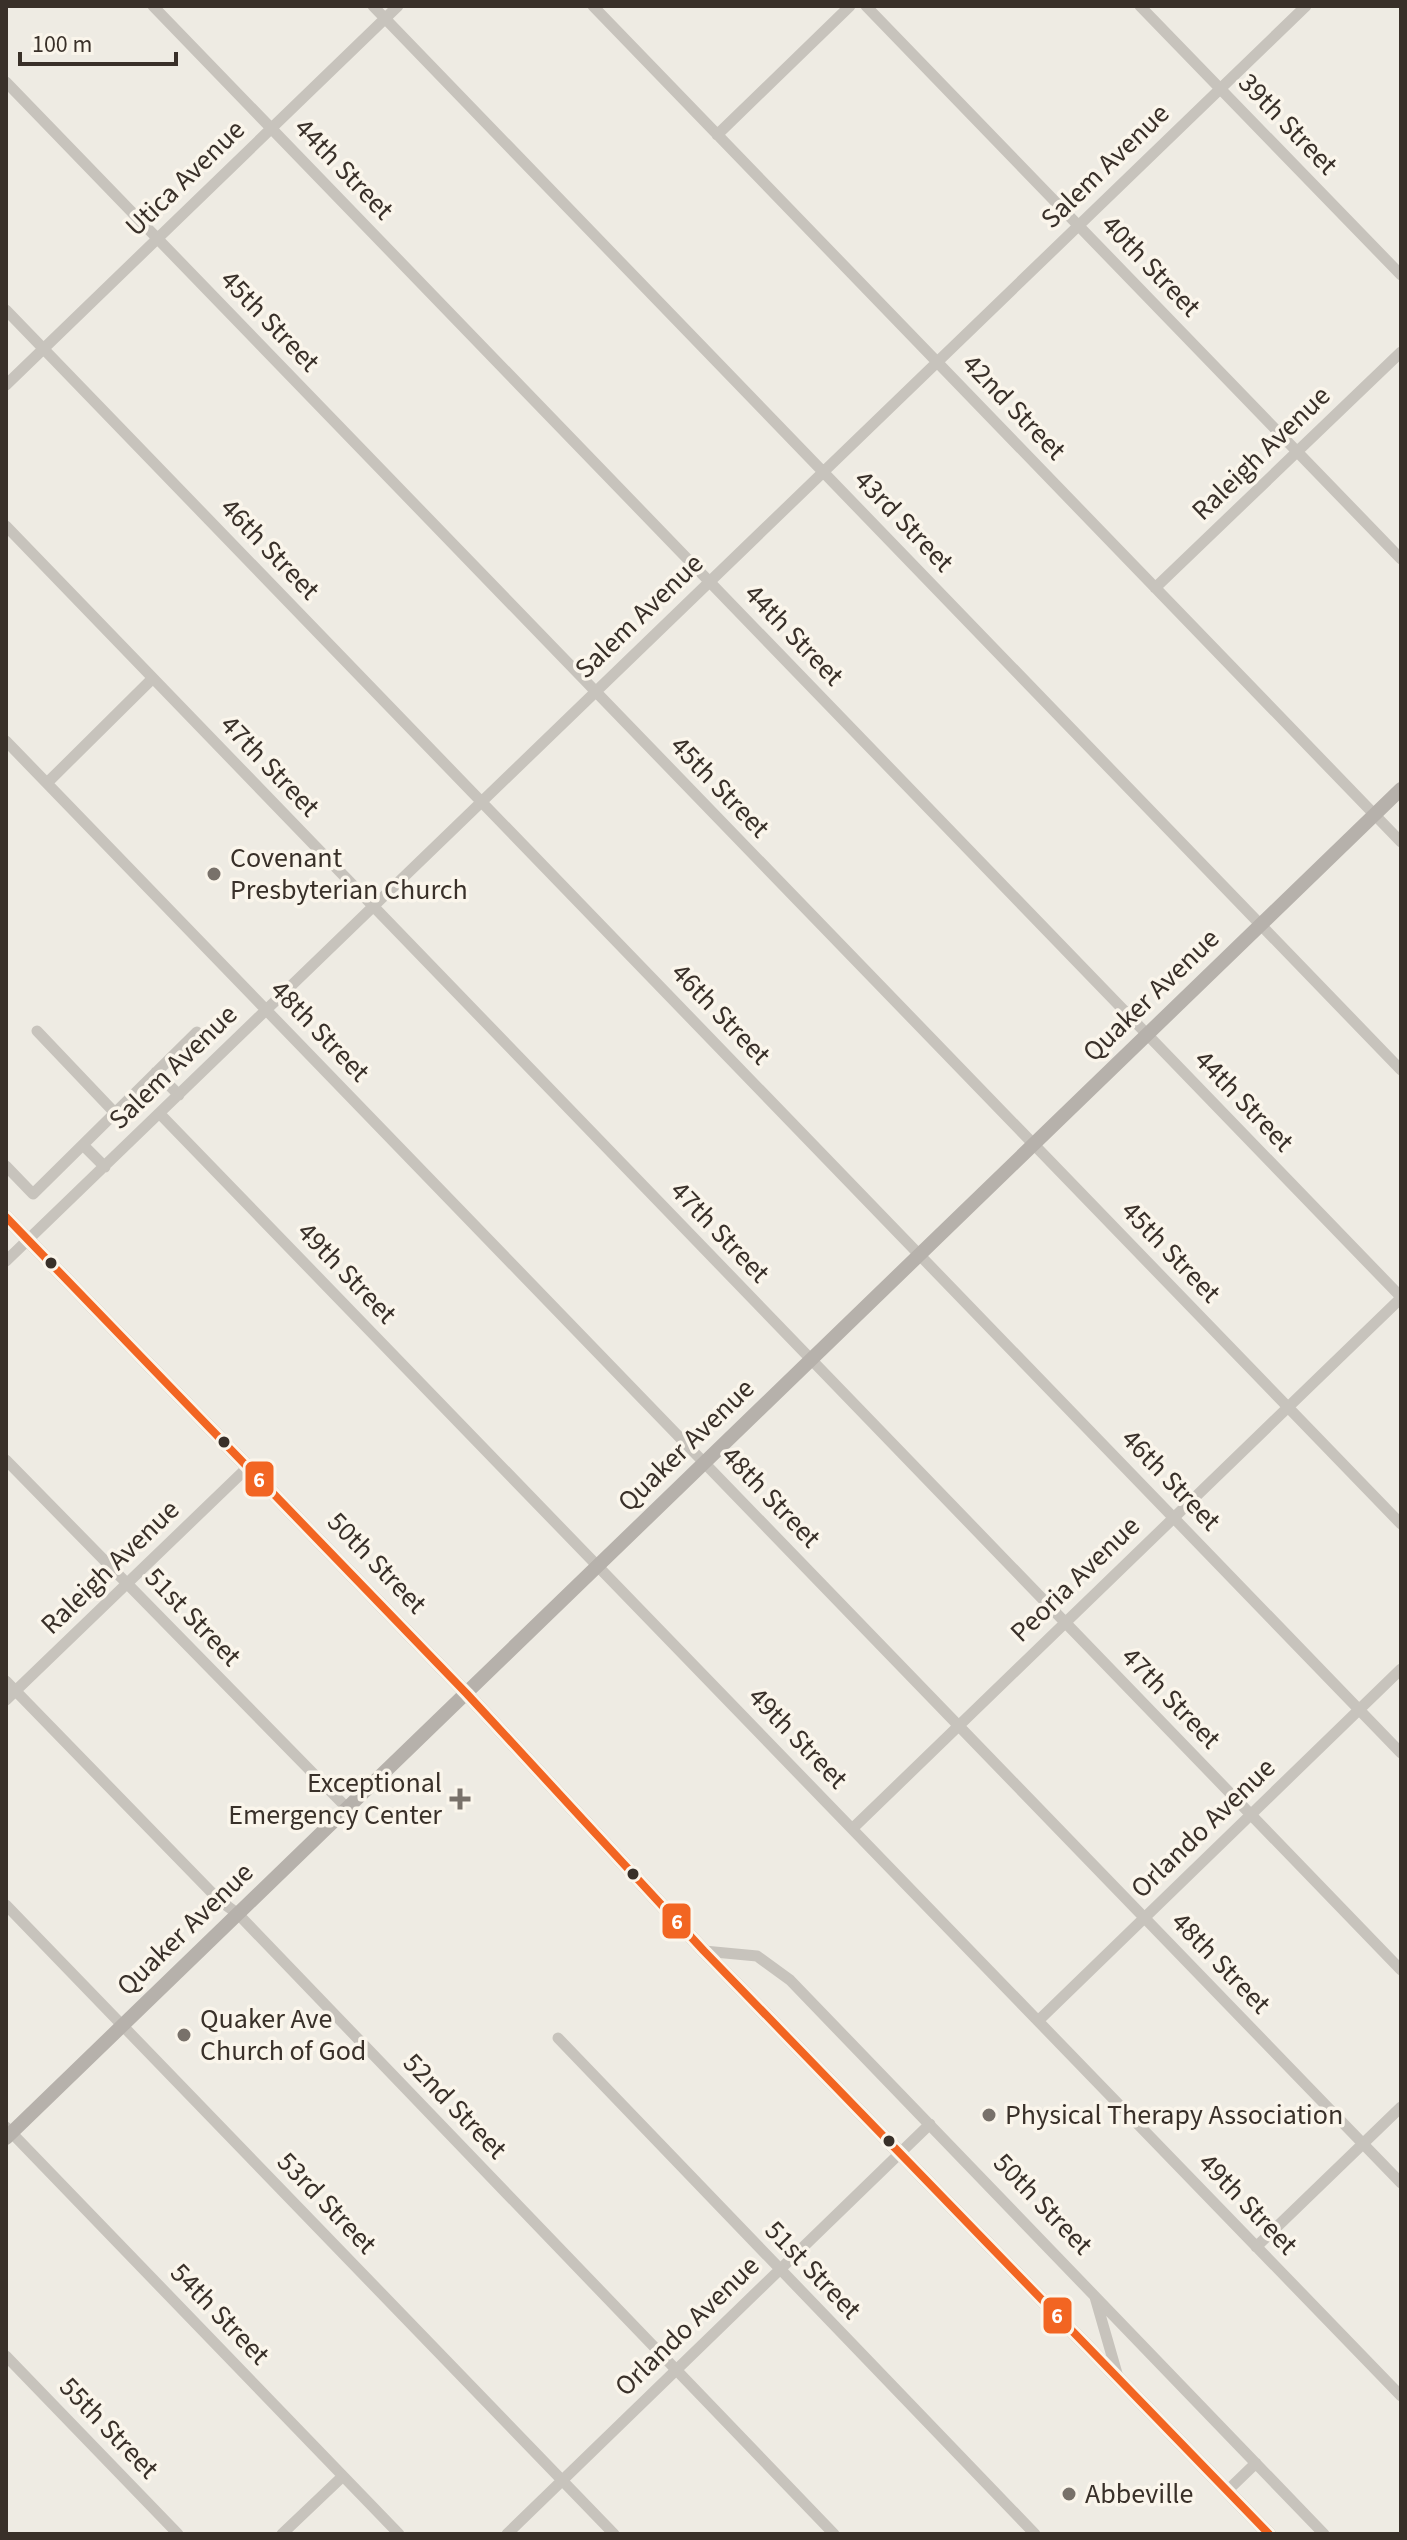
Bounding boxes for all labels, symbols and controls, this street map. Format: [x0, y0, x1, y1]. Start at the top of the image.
scale bar [20, 16, 176, 66]
text: 100 m [32, 27, 92, 62]
street label: 39th Street [1229, 64, 1347, 184]
street label: Salem Avenue [1032, 94, 1178, 238]
street label: 44th Street [285, 109, 403, 229]
street label: Utica Avenue [116, 110, 254, 246]
street label: 40th Street [1092, 206, 1210, 326]
street label: 45th Street [211, 261, 329, 381]
street label: 42nd Street [953, 345, 1075, 470]
street label: Raleigh Avenue [1183, 376, 1339, 530]
street label: 43rd Street [845, 461, 963, 582]
street label: 46th Street [211, 489, 329, 609]
street label: Salem Avenue [566, 544, 712, 688]
street label: 44th Street [735, 575, 853, 695]
street label: 47th Street [211, 706, 329, 826]
street label: 45th Street [661, 727, 779, 847]
place label: Covenant Presbyterian Church [230, 838, 468, 910]
marker: Covenant Presbyterian Church [205, 865, 223, 883]
street label: Quaker Avenue [1074, 919, 1228, 1071]
street label: 46th Street [662, 954, 780, 1074]
street label: 48th Street [261, 971, 379, 1091]
street label: Salem Avenue [100, 995, 246, 1139]
street label: 44th Street [1185, 1041, 1303, 1161]
street label: 47th Street [661, 1172, 779, 1292]
street label: 45th Street [1112, 1192, 1230, 1312]
street label: 49th Street [288, 1213, 406, 1333]
unlabelled marker [43, 1255, 59, 1271]
street label: Quaker Avenue [609, 1369, 763, 1521]
street label: 46th Street [1112, 1420, 1230, 1540]
unlabelled marker [216, 1434, 232, 1450]
street label: 48th Street [712, 1437, 830, 1557]
line badge: 6 [244, 1460, 275, 1498]
text: 6 [253, 1464, 265, 1496]
street label: Raleigh Avenue [32, 1490, 188, 1644]
street label: 50th Street [318, 1503, 436, 1623]
street label: Peoria Avenue [1001, 1507, 1149, 1651]
street label: 51st Street [135, 1558, 251, 1676]
street label: 47th Street [1112, 1638, 1230, 1758]
street label: 49th Street [739, 1678, 857, 1798]
street label: Orlando Avenue [1122, 1748, 1284, 1908]
place label: Exceptional Emergency Center [228, 1763, 442, 1835]
marker: Exceptional Emergency Center [449, 1788, 471, 1810]
street label: Quaker Avenue [108, 1853, 262, 2005]
unlabelled marker [625, 1866, 641, 1882]
line badge: 6 [661, 1902, 692, 1940]
street label: 48th Street [1162, 1903, 1280, 2023]
text: 6 [671, 1906, 683, 1938]
place label: Quaker Ave Church of God [200, 1999, 366, 2071]
marker: Quaker Ave Church of God [175, 2026, 193, 2044]
street label: 52nd Street [394, 2044, 516, 2169]
place label: Physical Therapy Association [1005, 2095, 1343, 2135]
marker: Physical Therapy Association [980, 2106, 998, 2124]
unlabelled marker [881, 2133, 897, 2149]
street label: 53rd Street [268, 2143, 386, 2264]
street label: 50th Street [984, 2144, 1102, 2264]
street label: 49th Street [1189, 2144, 1307, 2264]
street label: 51st Street [755, 2211, 871, 2329]
street label: Orlando Avenue [606, 2246, 768, 2406]
street label: 54th Street [161, 2254, 279, 2374]
line badge: 6 [1042, 2296, 1073, 2335]
text: 6 [1051, 2300, 1063, 2332]
street label: 55th Street [50, 2368, 168, 2488]
place label: Abbeville [1085, 2474, 1193, 2514]
marker: Abbeville [1060, 2485, 1078, 2503]

